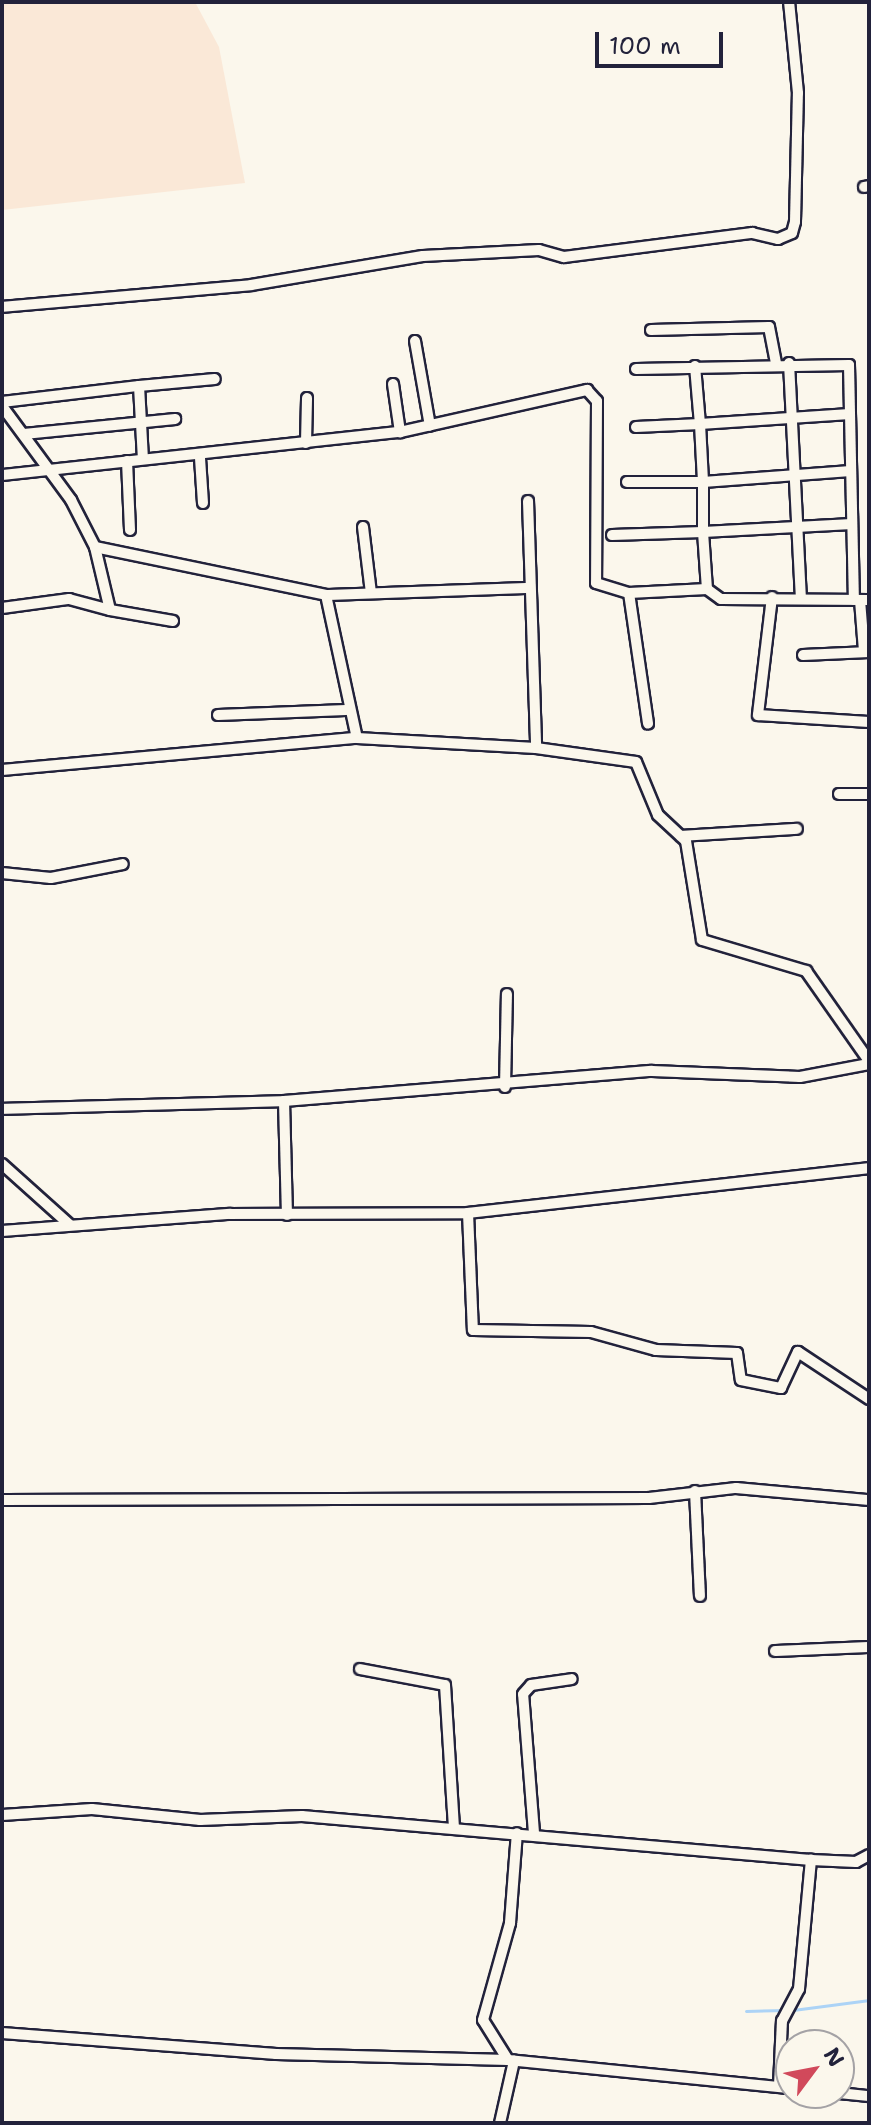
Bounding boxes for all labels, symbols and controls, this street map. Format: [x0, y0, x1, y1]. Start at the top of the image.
scale bar [599, 16, 727, 66]
text: 100 m [609, 30, 681, 62]
north arrow [775, 2029, 855, 2109]
text: N [817, 2042, 851, 2072]

